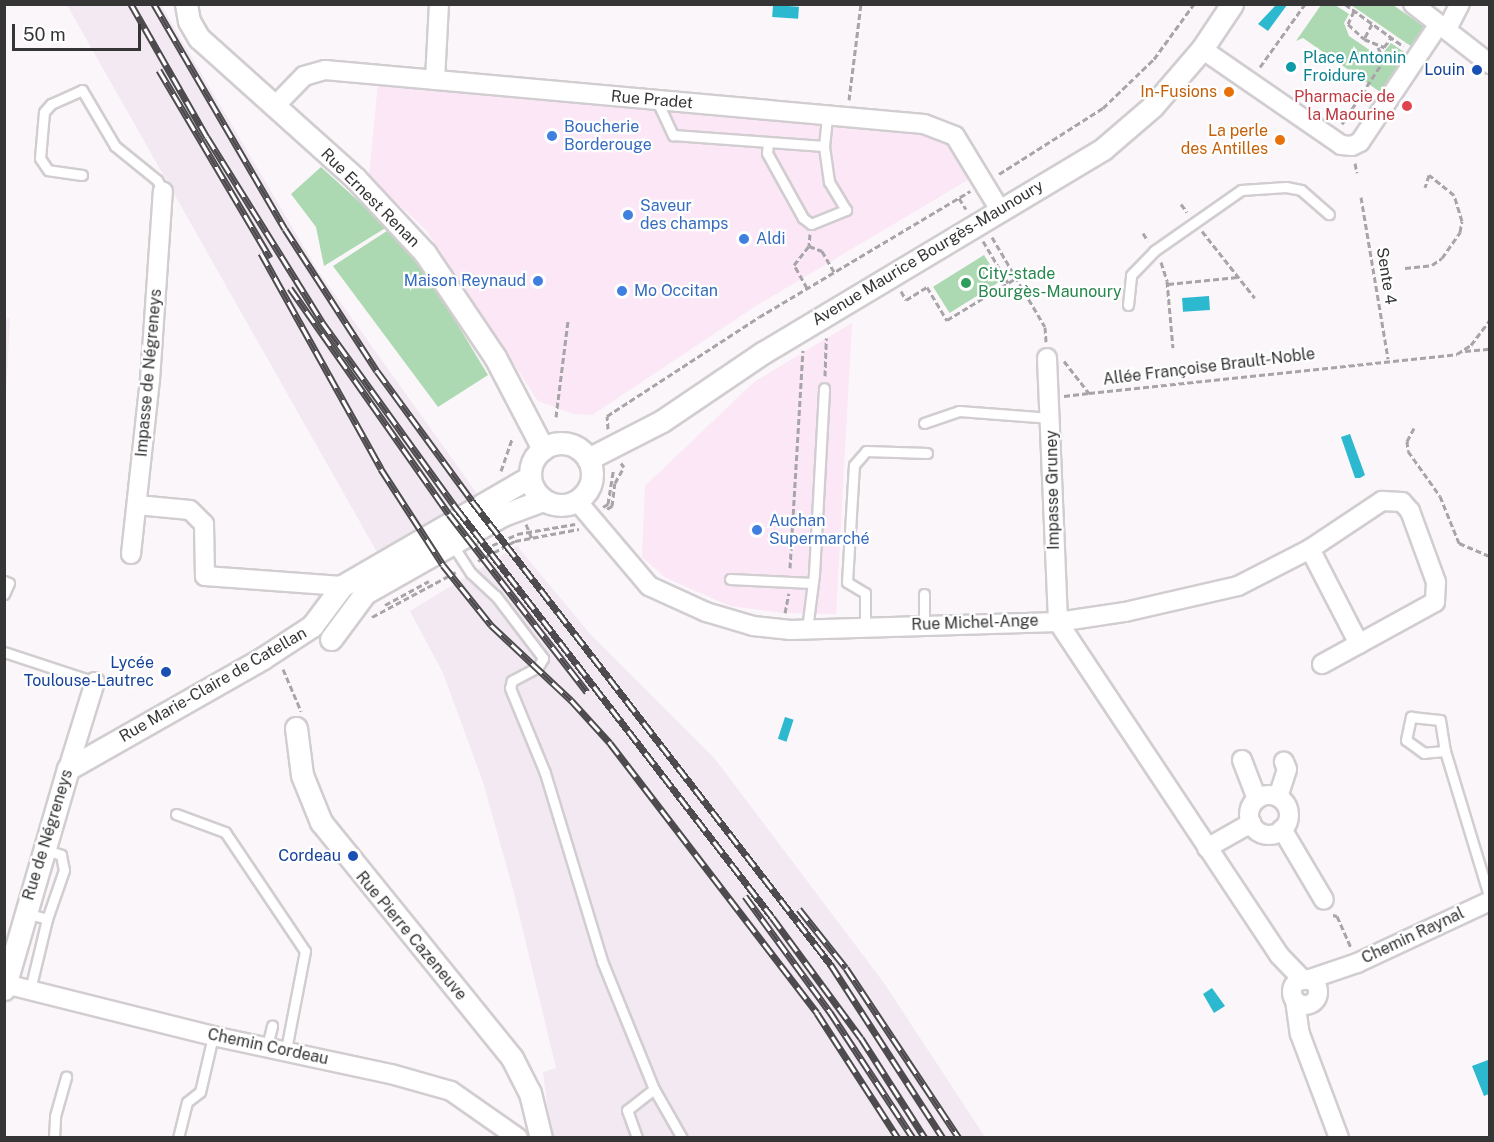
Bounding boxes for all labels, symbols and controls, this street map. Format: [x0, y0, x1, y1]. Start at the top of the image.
scale bar [15, 12, 144, 50]
text: 50 m [23, 24, 66, 45]
place label: Place Antonin Froidure [1303, 48, 1406, 86]
marker: Place Antonin Froidure [1284, 60, 1298, 74]
place label: Louin [1424, 60, 1465, 80]
marker: Louin [1470, 63, 1484, 77]
place label: In-Fusions [1140, 82, 1217, 102]
marker: In-Fusions [1222, 85, 1236, 99]
street label: Rue Pradet [610, 87, 694, 113]
place label: Pharmacie de la Maourine [1294, 87, 1395, 125]
marker: Pharmacie de la Maourine [1400, 99, 1414, 113]
place label: Boucherie Borderouge [564, 117, 652, 155]
place label: La perle des Antilles [1181, 121, 1268, 159]
marker: Boucherie Borderouge [545, 129, 559, 143]
marker: La perle des Antilles [1273, 133, 1287, 147]
street label: Rue Ernest Renan [317, 145, 423, 251]
street label: Avenue Maurice Bourgès-Maunoury [809, 176, 1047, 330]
place label: Saveur des champs [640, 196, 729, 234]
marker: Saveur des champs [621, 208, 635, 222]
place label: Aldi [756, 229, 785, 249]
marker: Aldi [737, 232, 751, 246]
street label: Sente 4 [1372, 246, 1400, 306]
place label: City-stade Bourgès-Maunoury [978, 264, 1122, 302]
place label: Maison Reynaud [404, 271, 526, 291]
marker: Maison Reynaud [531, 274, 545, 288]
marker: City-stade Bourgès-Maunoury [959, 276, 973, 290]
place label: Mo Occitan [634, 281, 718, 301]
marker: Mo Occitan [615, 284, 629, 298]
street label: Impasse de Négreneys [132, 288, 166, 458]
street label: Allée Françoise Brault-Noble [1102, 344, 1316, 390]
street label: Impasse Gruney [1042, 430, 1064, 550]
place label: Auchan Supermarché [769, 511, 870, 549]
marker: Auchan Supermarché [750, 523, 764, 537]
street label: Rue Michel-Ange [911, 611, 1039, 635]
street label: Rue Marie-Claire de Catellan [116, 623, 310, 747]
place label: Lycée Toulouse-Lautrec [24, 653, 154, 691]
marker: Lycée Toulouse-Lautrec [159, 665, 173, 679]
street label: Rue de Négreneys [19, 767, 77, 903]
place label: Cordeau [278, 846, 341, 866]
marker: Cordeau [346, 849, 360, 863]
street label: Rue Pierre Cazeneuve [351, 868, 471, 1004]
street label: Chemin Raynal [1359, 904, 1467, 968]
street label: Chemin Cordeau [206, 1025, 330, 1069]

